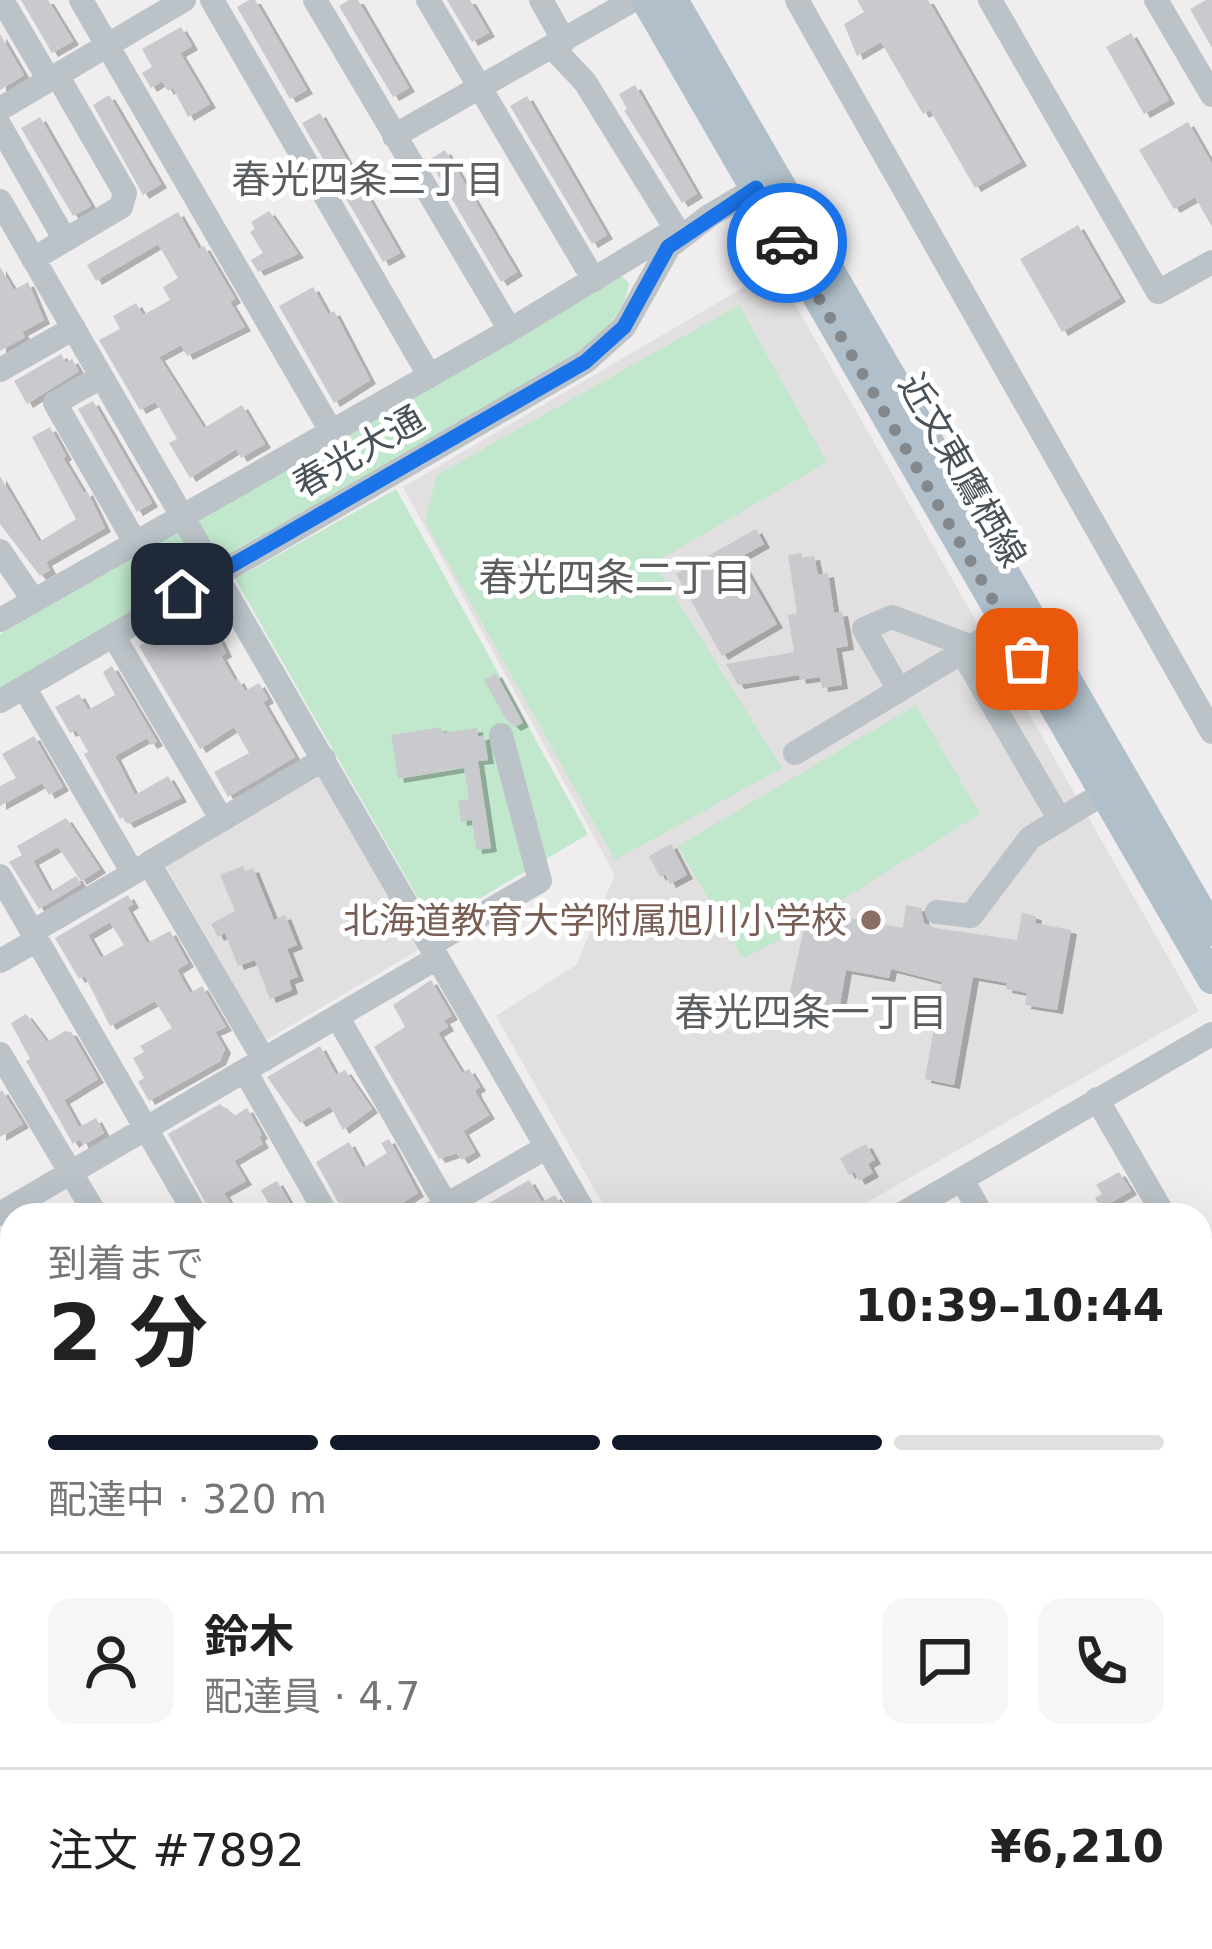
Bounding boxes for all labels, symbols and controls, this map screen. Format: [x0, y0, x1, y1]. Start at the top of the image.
district label: 春光四条三丁目 [231, 157, 505, 202]
courier [727, 183, 847, 303]
icon: car [754, 210, 820, 276]
street label: 近文東鷹栖線 [891, 366, 1034, 574]
street label: 春光大通 [286, 398, 431, 505]
pin [131, 543, 233, 645]
district label: 春光四条二丁目 [478, 555, 752, 600]
icon: home [149, 561, 215, 627]
pin [976, 608, 1078, 710]
icon: bag [994, 626, 1060, 692]
place label: 北海道教育大学附属旭川小学校 [343, 900, 847, 941]
marker: 北海道教育大学附属旭川小学校 [858, 907, 884, 933]
district label: 春光四条一丁目 [674, 990, 948, 1035]
text: 到着まで [48, 1241, 204, 1286]
text: 10:39–10:44 [855, 1279, 1164, 1332]
text: 2 分 [48, 1288, 207, 1378]
text: 配達中 · 320 m [48, 1477, 327, 1522]
button: person [48, 1598, 174, 1724]
button: chat [882, 1598, 1008, 1724]
button: phone [1038, 1598, 1164, 1724]
text: 鈴木 [204, 1610, 294, 1663]
text: 配達員 · 4.7 [204, 1674, 420, 1719]
text: ¥6,210 [990, 1820, 1164, 1873]
text: 注文 #7892 [48, 1824, 305, 1877]

